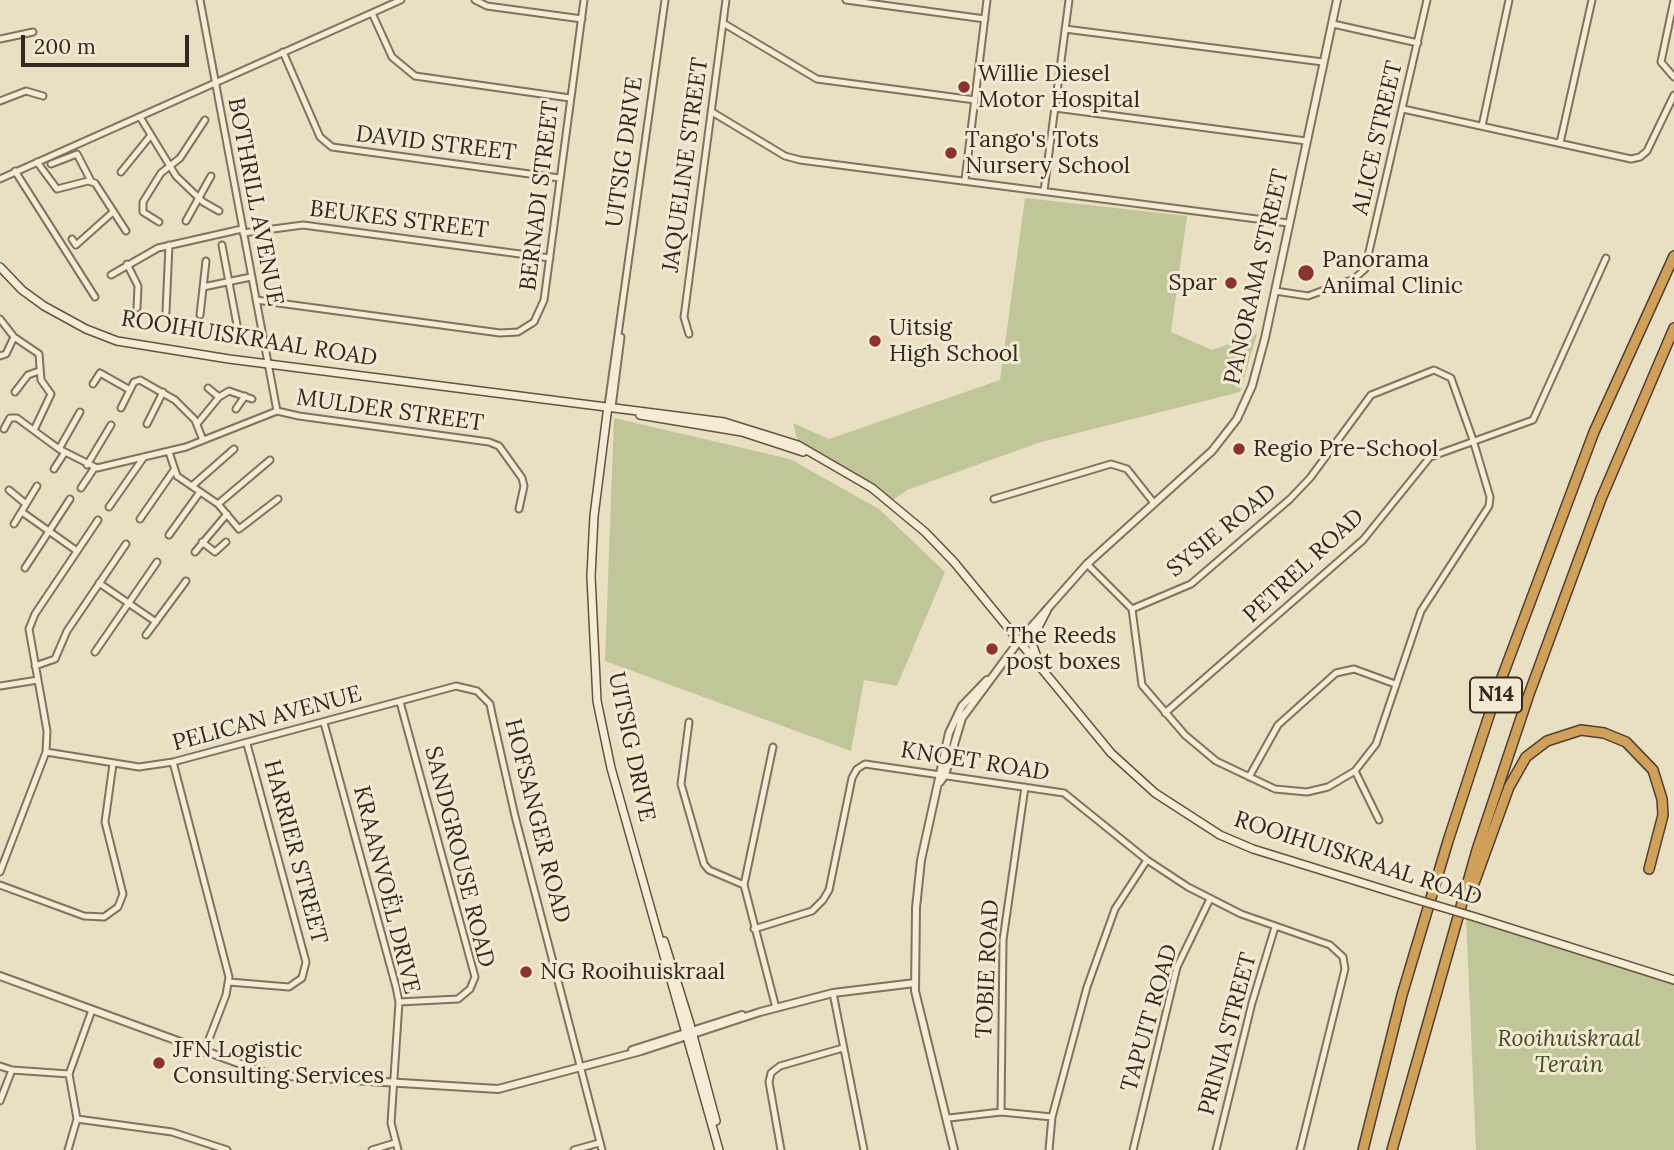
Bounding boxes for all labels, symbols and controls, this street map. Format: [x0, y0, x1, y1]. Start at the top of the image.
scale bar [24, 21, 192, 65]
text: 200 m [34, 33, 96, 60]
street label: JAQUELINE STREET [657, 56, 715, 274]
street label: ALICE STREET [1347, 58, 1409, 218]
place label: Willie Diesel Motor Hospital [978, 60, 1140, 114]
street label: UITSIG DRIVE [601, 75, 649, 229]
marker: Willie Diesel Motor Hospital [956, 79, 972, 95]
street label: BOTHRILL AVENUE [221, 95, 289, 309]
street label: BERNADI STREET [515, 100, 565, 292]
street label: DAVID STREET [354, 120, 518, 168]
place label: Tango's Tots Nursery School [965, 126, 1130, 180]
marker: Tango's Tots Nursery School [943, 145, 959, 161]
street label: PANORAMA STREET [1219, 167, 1295, 387]
street label: BEUKES STREET [308, 195, 490, 245]
place label: Panorama Animal Clinic [1322, 246, 1463, 300]
marker: Panorama Animal Clinic [1296, 263, 1316, 283]
place label: Spar [1169, 269, 1217, 297]
marker: Spar [1223, 275, 1239, 291]
street label: ROOIHUISKRAAL ROAD [119, 305, 379, 373]
place label: Uitsig High School [889, 314, 1019, 368]
marker: Uitsig High School [867, 333, 883, 349]
street label: MULDER STREET [295, 384, 485, 438]
place label: Regio Pre-School [1253, 435, 1438, 463]
marker: Regio Pre-School [1231, 441, 1247, 457]
street label: SYSIE ROAD [1162, 479, 1282, 583]
street label: PETREL ROAD [1238, 503, 1370, 629]
place label: The Reeds post boxes [1006, 622, 1121, 676]
marker: The Reeds post boxes [984, 641, 1000, 657]
street label: UITSIG DRIVE [602, 670, 660, 824]
road number: N14 [1470, 678, 1522, 712]
street label: PELICAN AVENUE [169, 680, 365, 758]
street label: HOFSANGER ROAD [498, 716, 576, 926]
street label: KNOET ROAD [899, 737, 1051, 787]
street label: SANDGROUSE ROAD [418, 744, 500, 970]
street label: HARRIER STREET [257, 757, 333, 947]
street label: KRAANVOËL DRIVE [347, 783, 425, 997]
street label: ROOIHUISKRAAL ROAD [1231, 806, 1485, 912]
street label: TOBIE ROAD [971, 899, 1005, 1039]
street label: TAPUIT ROAD [1116, 941, 1184, 1095]
street label: PRINIA STREET [1193, 950, 1263, 1118]
place label: NG Rooihuiskraal [540, 958, 725, 986]
marker: NG Rooihuiskraal [518, 964, 534, 980]
park label: Rooihuiskraal Terain [1497, 1025, 1641, 1079]
place label: JFN Logistic Consulting Services [173, 1036, 384, 1090]
marker: JFN Logistic Consulting Services [151, 1055, 167, 1071]

